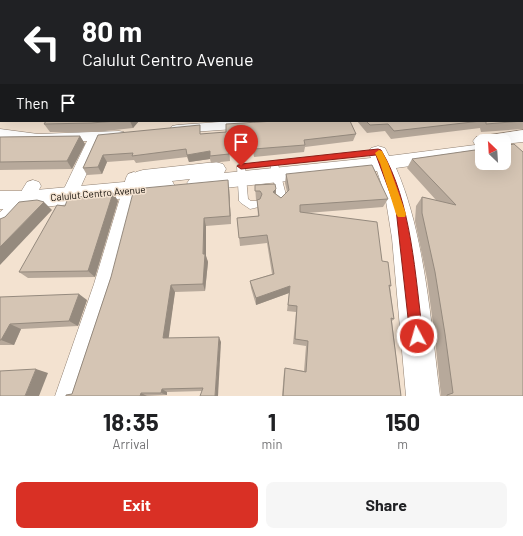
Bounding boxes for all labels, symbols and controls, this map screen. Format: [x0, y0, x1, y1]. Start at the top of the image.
text: 80 m [82, 14, 142, 48]
icon: left [16, 16, 68, 68]
text: Calulut Centro Avenue [82, 48, 254, 70]
icon: arrive [57, 92, 79, 114]
text: Then [16, 94, 49, 112]
pin [224, 125, 258, 166]
icon: arrive [230, 131, 252, 153]
north arrow [475, 134, 511, 170]
map controls [475, 134, 511, 170]
street label: Calulut Centro Avenue [50, 183, 146, 203]
position arrow [396, 315, 438, 357]
text: 18:35 [103, 407, 159, 436]
text: 1 [268, 407, 276, 436]
text: 150 [385, 407, 420, 436]
text: Arrival [113, 436, 149, 452]
text: min [261, 436, 283, 452]
text: m [397, 436, 408, 452]
button: Exit [16, 482, 258, 528]
button: Share [266, 482, 507, 528]

